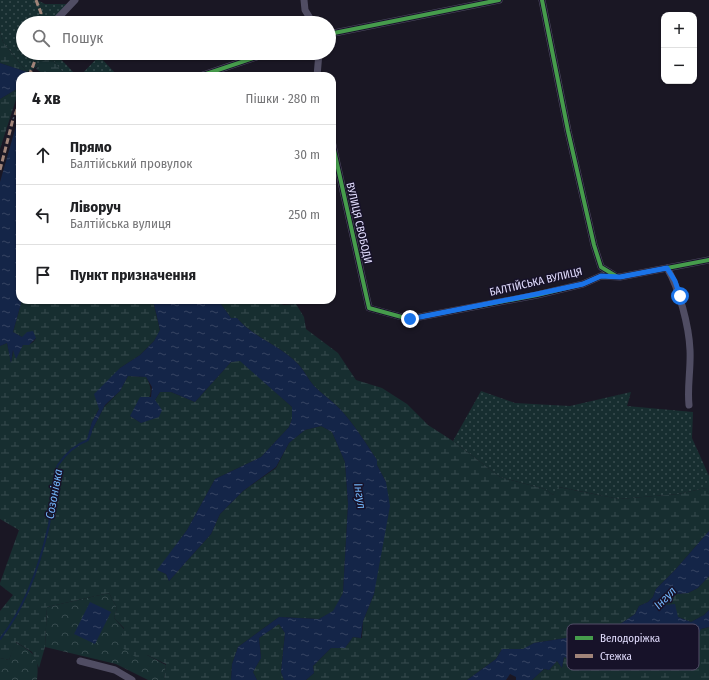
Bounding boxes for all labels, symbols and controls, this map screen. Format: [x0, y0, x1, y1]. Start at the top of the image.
map controls [661, 12, 697, 84]
button: + [661, 12, 697, 48]
search box [16, 16, 336, 60]
icon: search [30, 27, 52, 49]
text: Пошук [62, 29, 103, 47]
button: − [661, 48, 697, 84]
text: 4 хв [32, 88, 61, 109]
text: Пішки · 280 m [246, 91, 320, 106]
text: Прямо [70, 138, 112, 156]
icon: ahead [32, 144, 54, 166]
text: 30 m [294, 147, 320, 162]
text: Балтійський провулок [70, 156, 192, 171]
street label: ВУЛИЦЯ СВОБОДИ [343, 181, 375, 265]
text: Ліворуч [70, 198, 121, 216]
icon: left [32, 204, 54, 226]
text: 250 m [288, 207, 320, 222]
text: Балтійська вулиця [70, 216, 171, 231]
icon: arrive [32, 264, 54, 286]
street label: БАЛТІЙСЬКА ВУЛИЦЯ [488, 265, 584, 299]
text: Пункт призначення [70, 266, 196, 284]
route start [671, 287, 689, 305]
route end [401, 310, 419, 328]
water label: Созонівка [43, 468, 65, 520]
water label: Інгул [351, 482, 369, 510]
water label: Інгул [651, 584, 679, 612]
legend [567, 624, 699, 670]
text: Велодоріжка [600, 632, 660, 645]
text: Стежка [600, 650, 632, 663]

